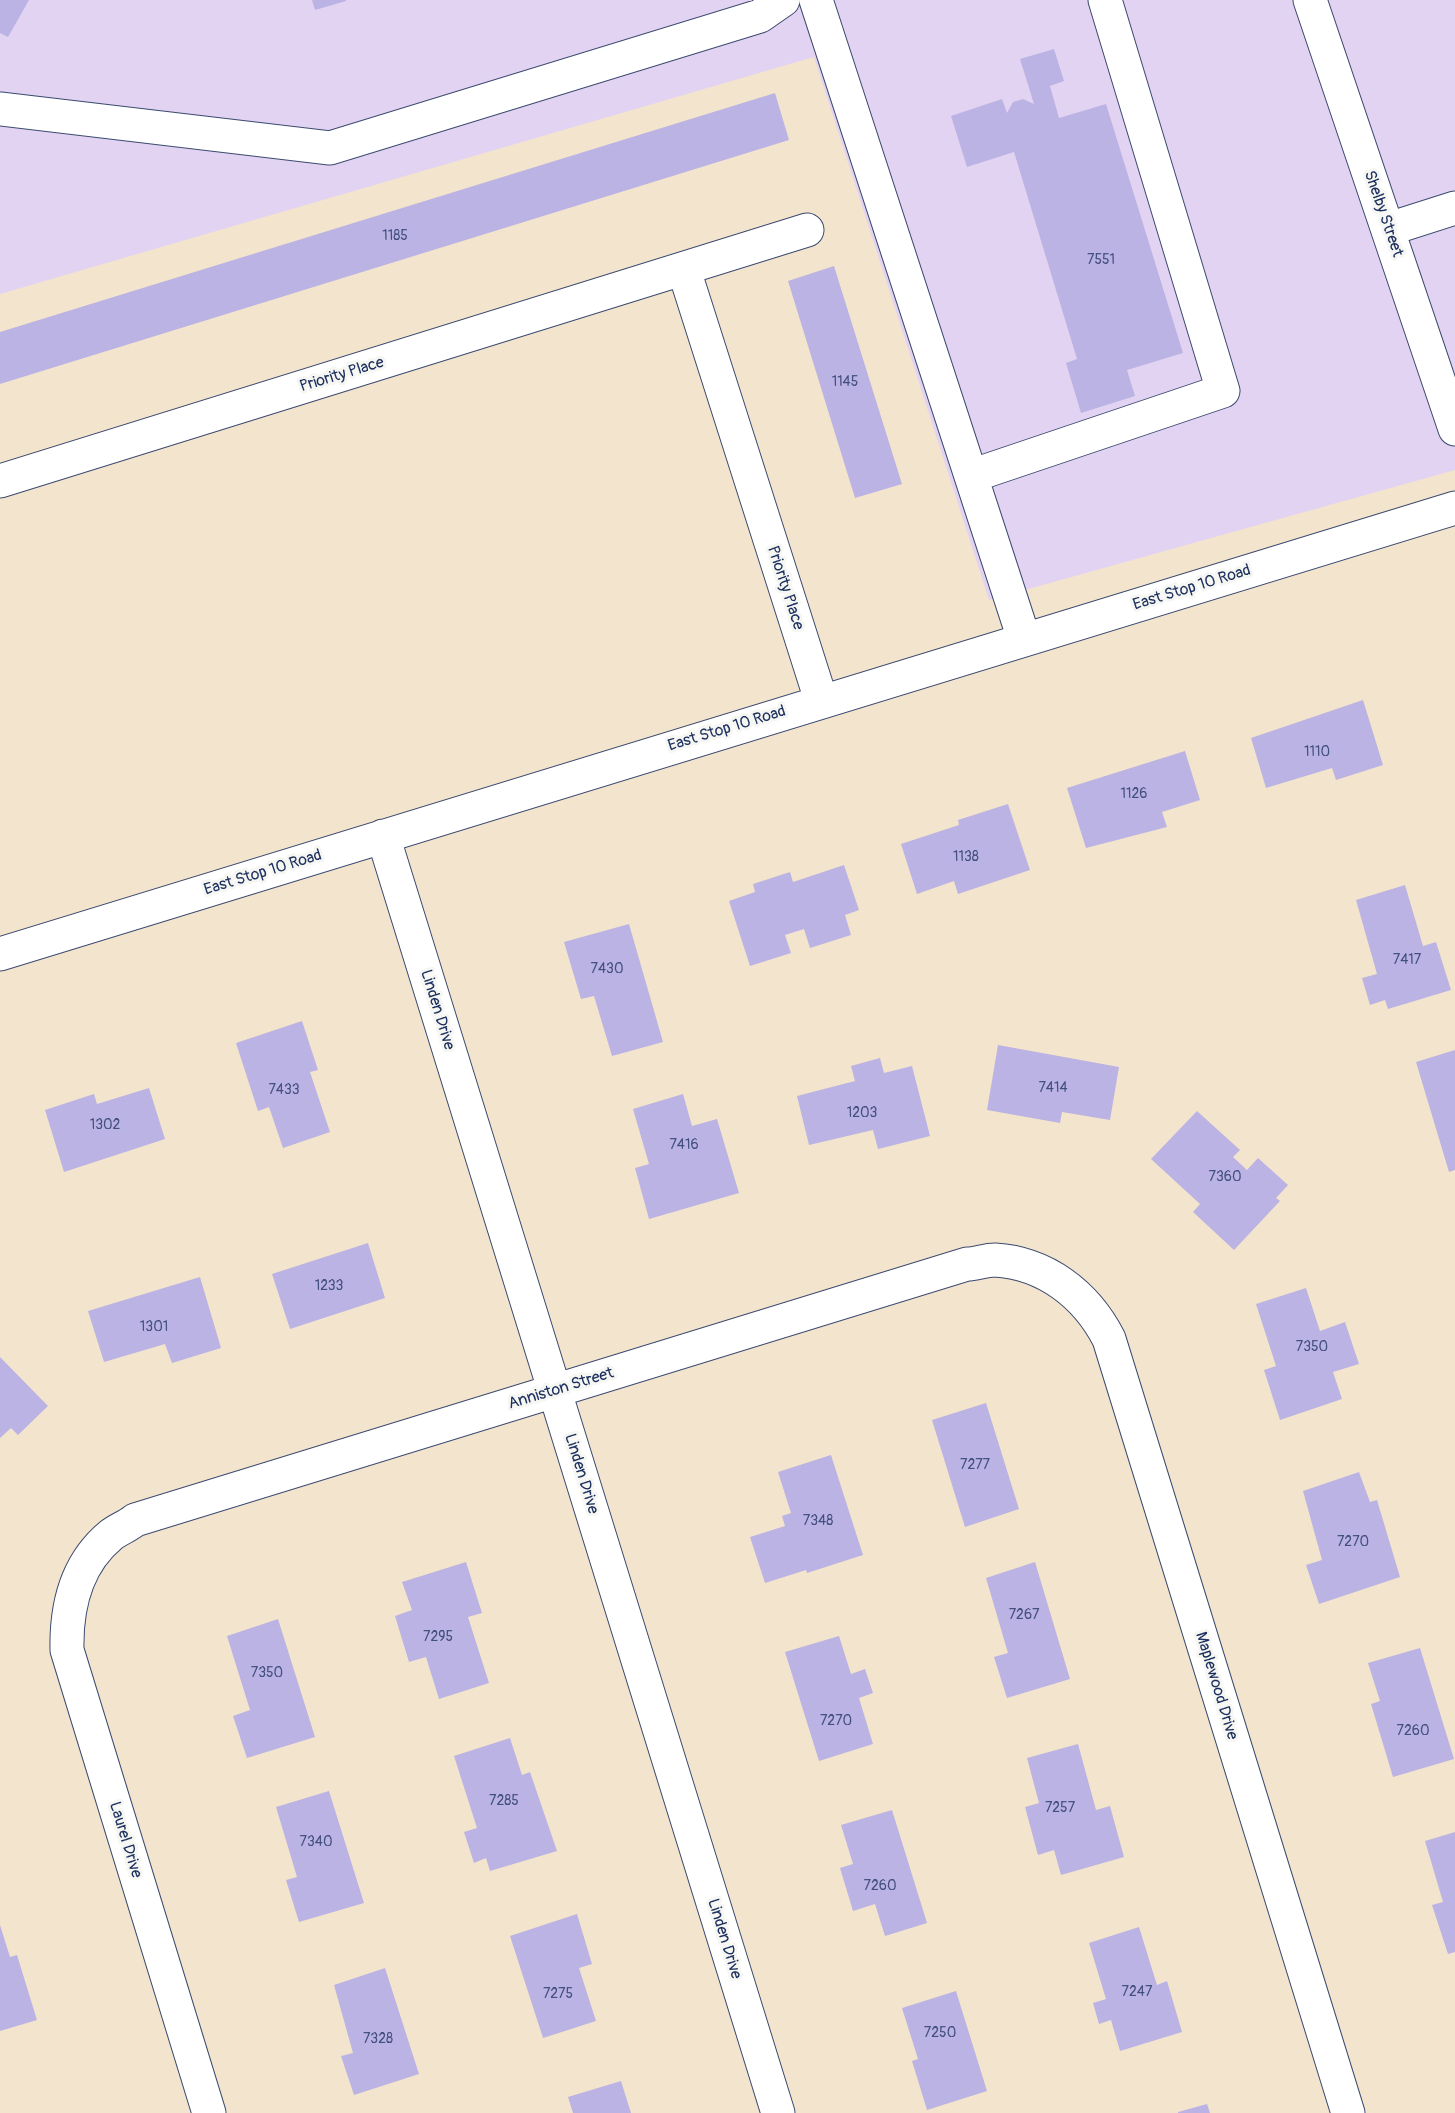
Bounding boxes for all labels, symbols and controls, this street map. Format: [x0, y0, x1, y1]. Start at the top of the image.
street label: Shelby Street [1359, 168, 1407, 260]
house number: 1185 [382, 228, 408, 244]
house number: 7551 [1087, 252, 1115, 268]
street label: Priority Place [298, 353, 386, 397]
house number: 1145 [832, 374, 858, 390]
street label: Priority Place [762, 544, 808, 632]
street label: East Stop 10 Road [1131, 561, 1253, 615]
street label: East Stop 10 Road [666, 702, 788, 756]
house number: 1110 [1304, 744, 1330, 760]
house number: 1126 [1121, 786, 1147, 802]
street label: East Stop 10 Road [202, 846, 324, 900]
house number: 1138 [953, 849, 979, 865]
house number: 7417 [1393, 952, 1421, 968]
house number: 7430 [591, 961, 623, 977]
street label: Linden Drive [416, 967, 458, 1053]
house number: 7414 [1038, 1080, 1068, 1096]
house number: 7433 [268, 1082, 300, 1098]
house number: 1203 [847, 1105, 877, 1121]
house number: 1302 [90, 1117, 120, 1133]
house number: 7416 [669, 1137, 699, 1153]
house number: 7360 [1209, 1169, 1241, 1185]
house number: 1233 [315, 1278, 343, 1294]
house number: 1301 [140, 1319, 168, 1335]
house number: 7350 [1296, 1339, 1328, 1355]
street label: Anniston Street [506, 1364, 616, 1414]
street label: Linden Drive [560, 1431, 602, 1517]
house number: 7277 [960, 1457, 990, 1473]
house number: 7348 [803, 1513, 833, 1529]
house number: 7270 [1337, 1534, 1369, 1550]
house number: 7267 [1009, 1607, 1039, 1623]
house number: 7295 [423, 1629, 453, 1645]
street label: Maplewood Drive [1190, 1630, 1242, 1742]
house number: 7350 [251, 1665, 283, 1681]
house number: 7270 [820, 1713, 852, 1729]
house number: 7260 [1397, 1723, 1429, 1739]
house number: 7285 [489, 1793, 519, 1809]
street label: Laurel Drive [104, 1799, 146, 1881]
house number: 7257 [1045, 1800, 1075, 1816]
house number: 7340 [300, 1834, 332, 1850]
house number: 7260 [864, 1878, 896, 1894]
street label: Linden Drive [703, 1896, 745, 1982]
house number: 7247 [1122, 1984, 1152, 2000]
house number: 7275 [543, 1986, 573, 2002]
house number: 7250 [924, 2025, 956, 2041]
house number: 7328 [363, 2031, 393, 2047]

